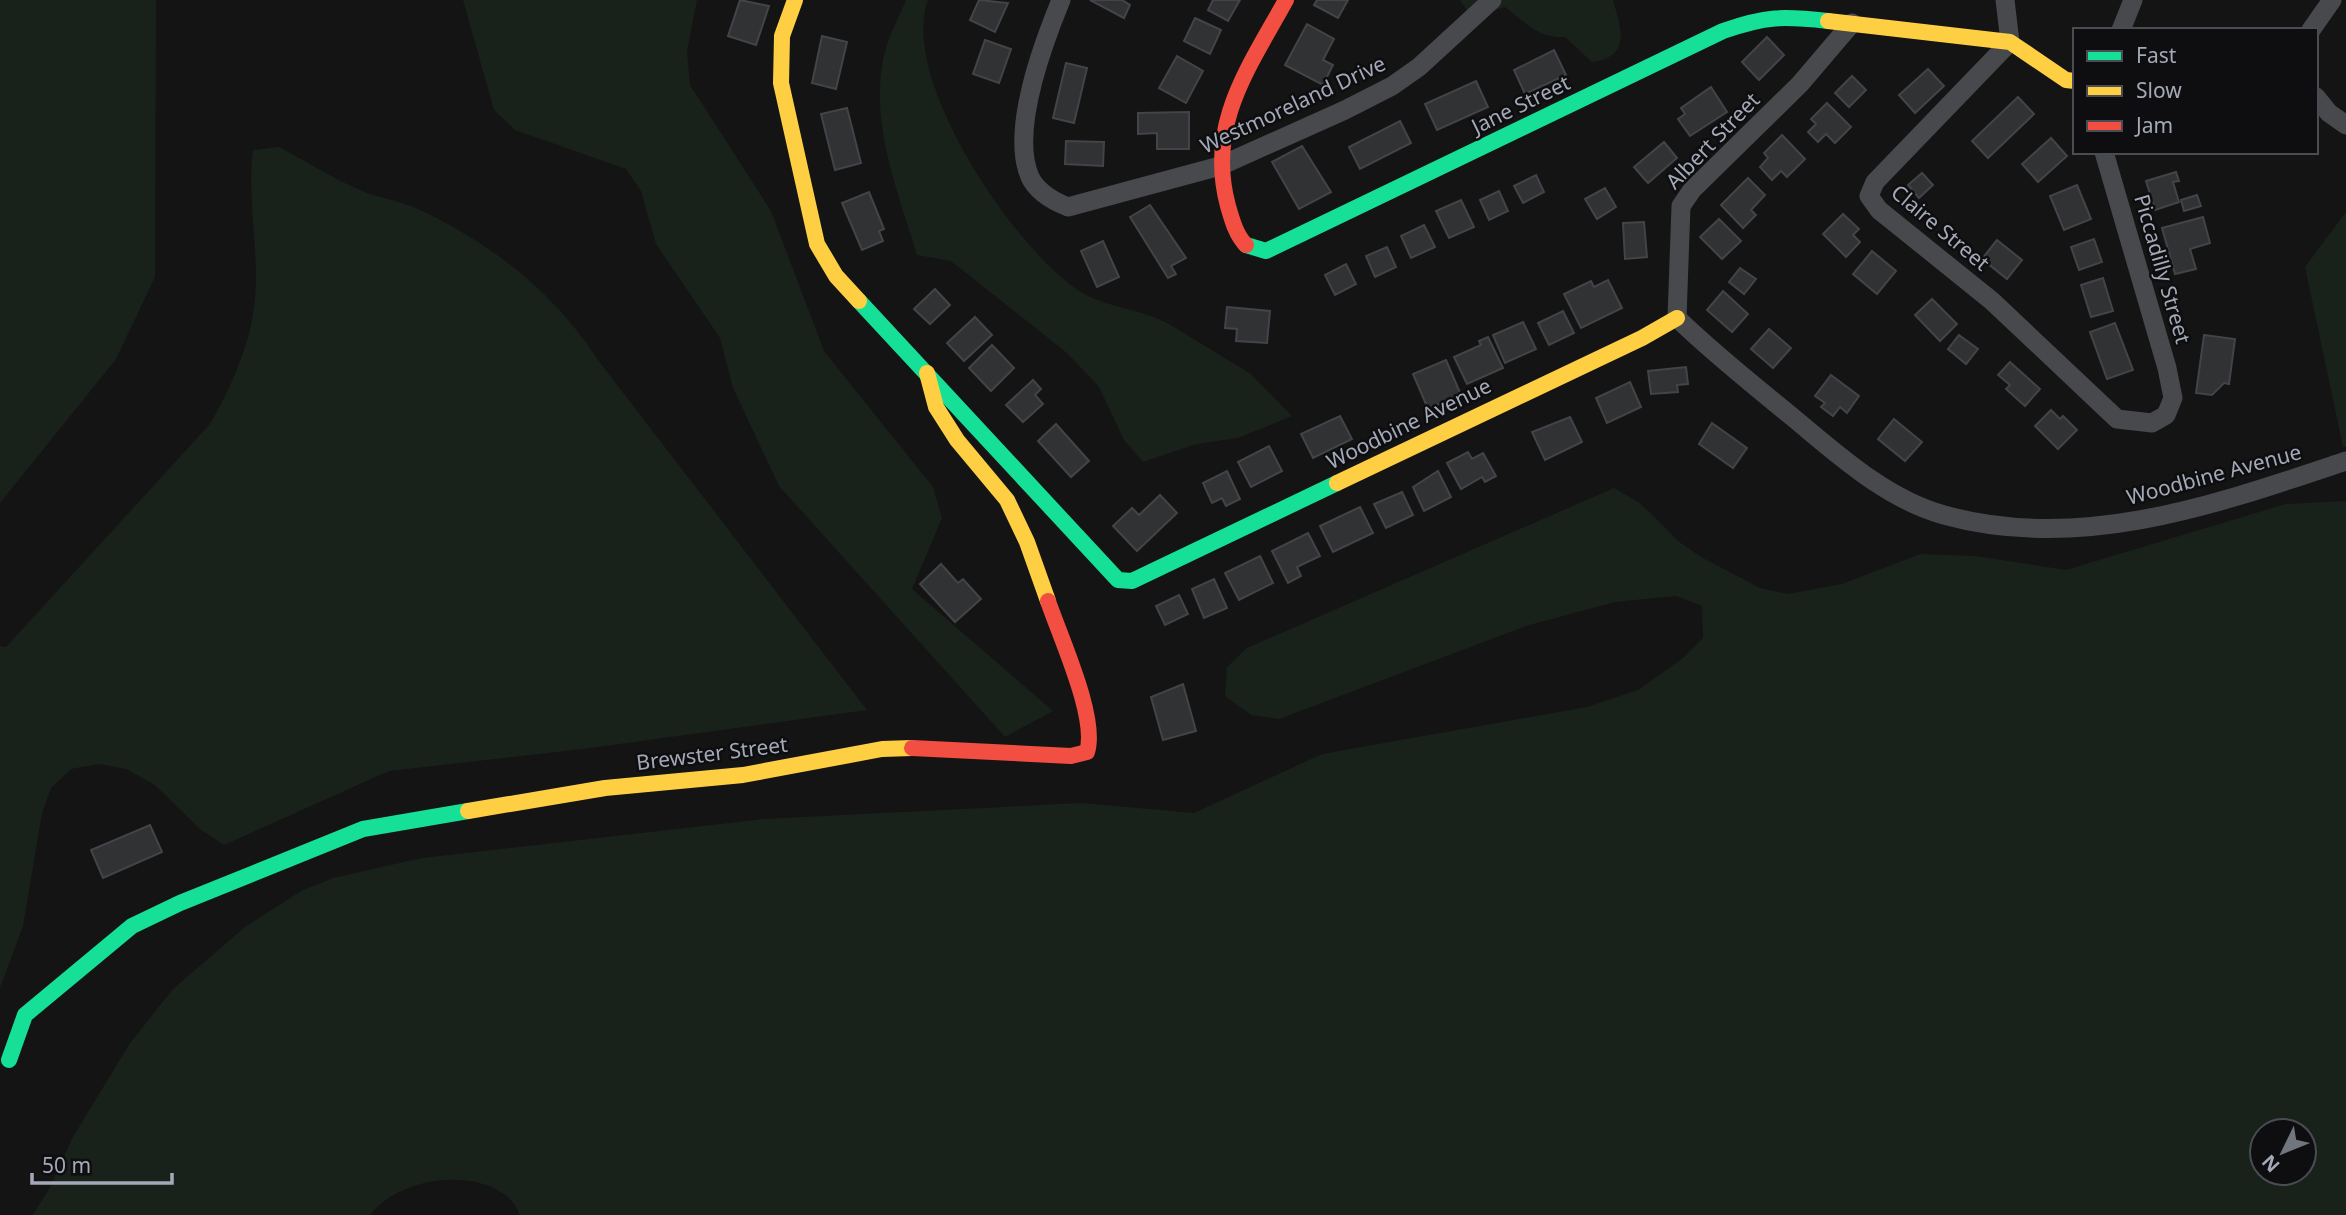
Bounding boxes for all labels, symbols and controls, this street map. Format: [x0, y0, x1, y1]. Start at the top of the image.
legend [2073, 28, 2318, 154]
text: Fast [2136, 41, 2177, 69]
street label: Westmoreland Drive [1195, 49, 1390, 159]
street label: Jane Street [1465, 68, 1575, 141]
text: Slow [2136, 76, 2182, 104]
street label: Albert Street [1659, 86, 1766, 195]
text: Jam [2134, 111, 2173, 139]
street label: Claire Street [1886, 178, 1996, 277]
street label: Piccadilly Street [2128, 191, 2198, 347]
street label: Woodbine Avenue [1322, 371, 1495, 475]
street label: Woodbine Avenue [2123, 437, 2304, 511]
street label: Brewster Street [635, 730, 789, 776]
north arrow [2248, 1117, 2318, 1187]
scale bar [32, 1142, 172, 1186]
text: N [2256, 1149, 2285, 1178]
text: 50 m [42, 1151, 91, 1179]

